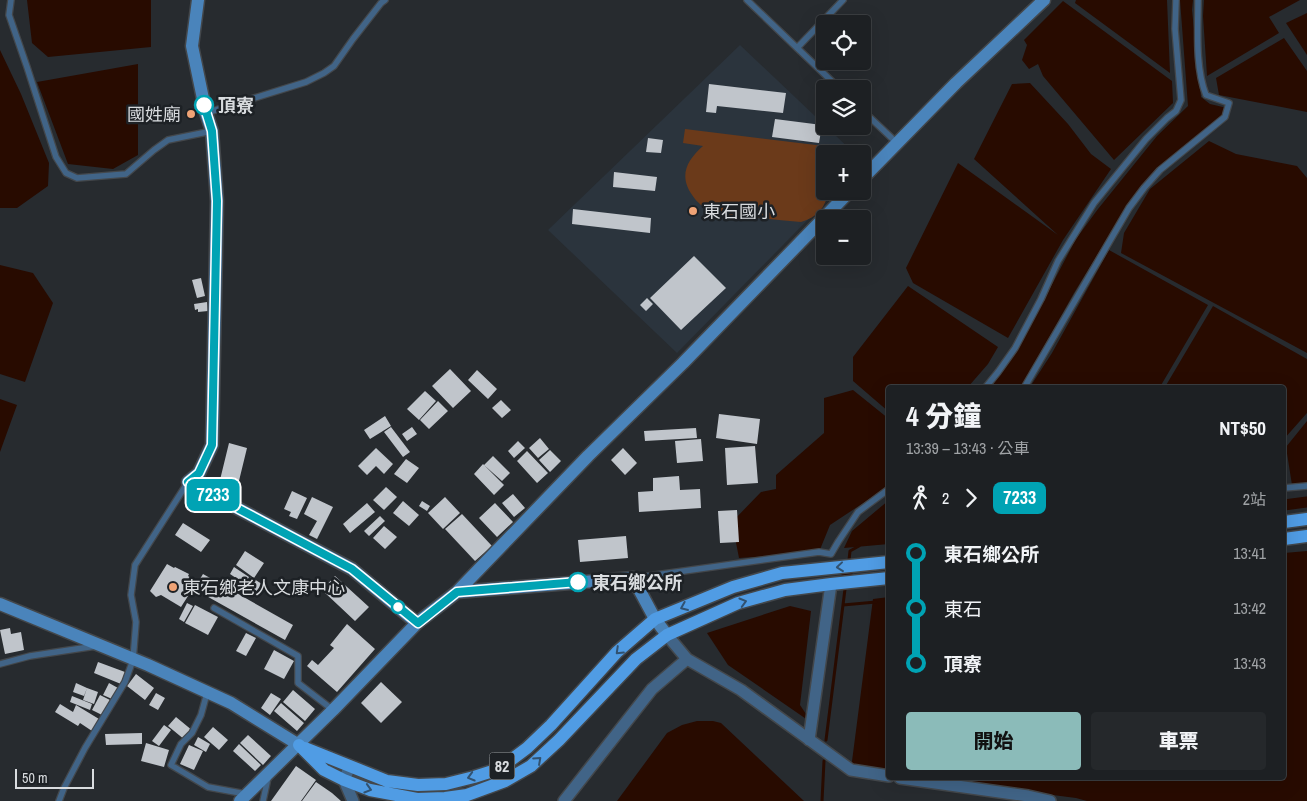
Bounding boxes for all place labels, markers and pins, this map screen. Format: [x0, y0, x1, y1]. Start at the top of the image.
place label: 頂寮 [218, 93, 254, 118]
marker: 頂寮 [194, 95, 214, 115]
place label: 國姓廟 [127, 102, 181, 127]
marker: 國姓廟 [185, 108, 197, 120]
place label: 東石國小 [703, 199, 775, 224]
marker: 東石國小 [687, 205, 699, 217]
place label: 東石鄉公所 [592, 570, 682, 595]
marker: 東石鄉公所 [568, 572, 588, 592]
place label: 東石鄉老人文康中心 [183, 575, 345, 600]
marker: 東石鄉老人文康中心 [167, 581, 179, 593]
unlabelled marker [391, 600, 405, 614]

